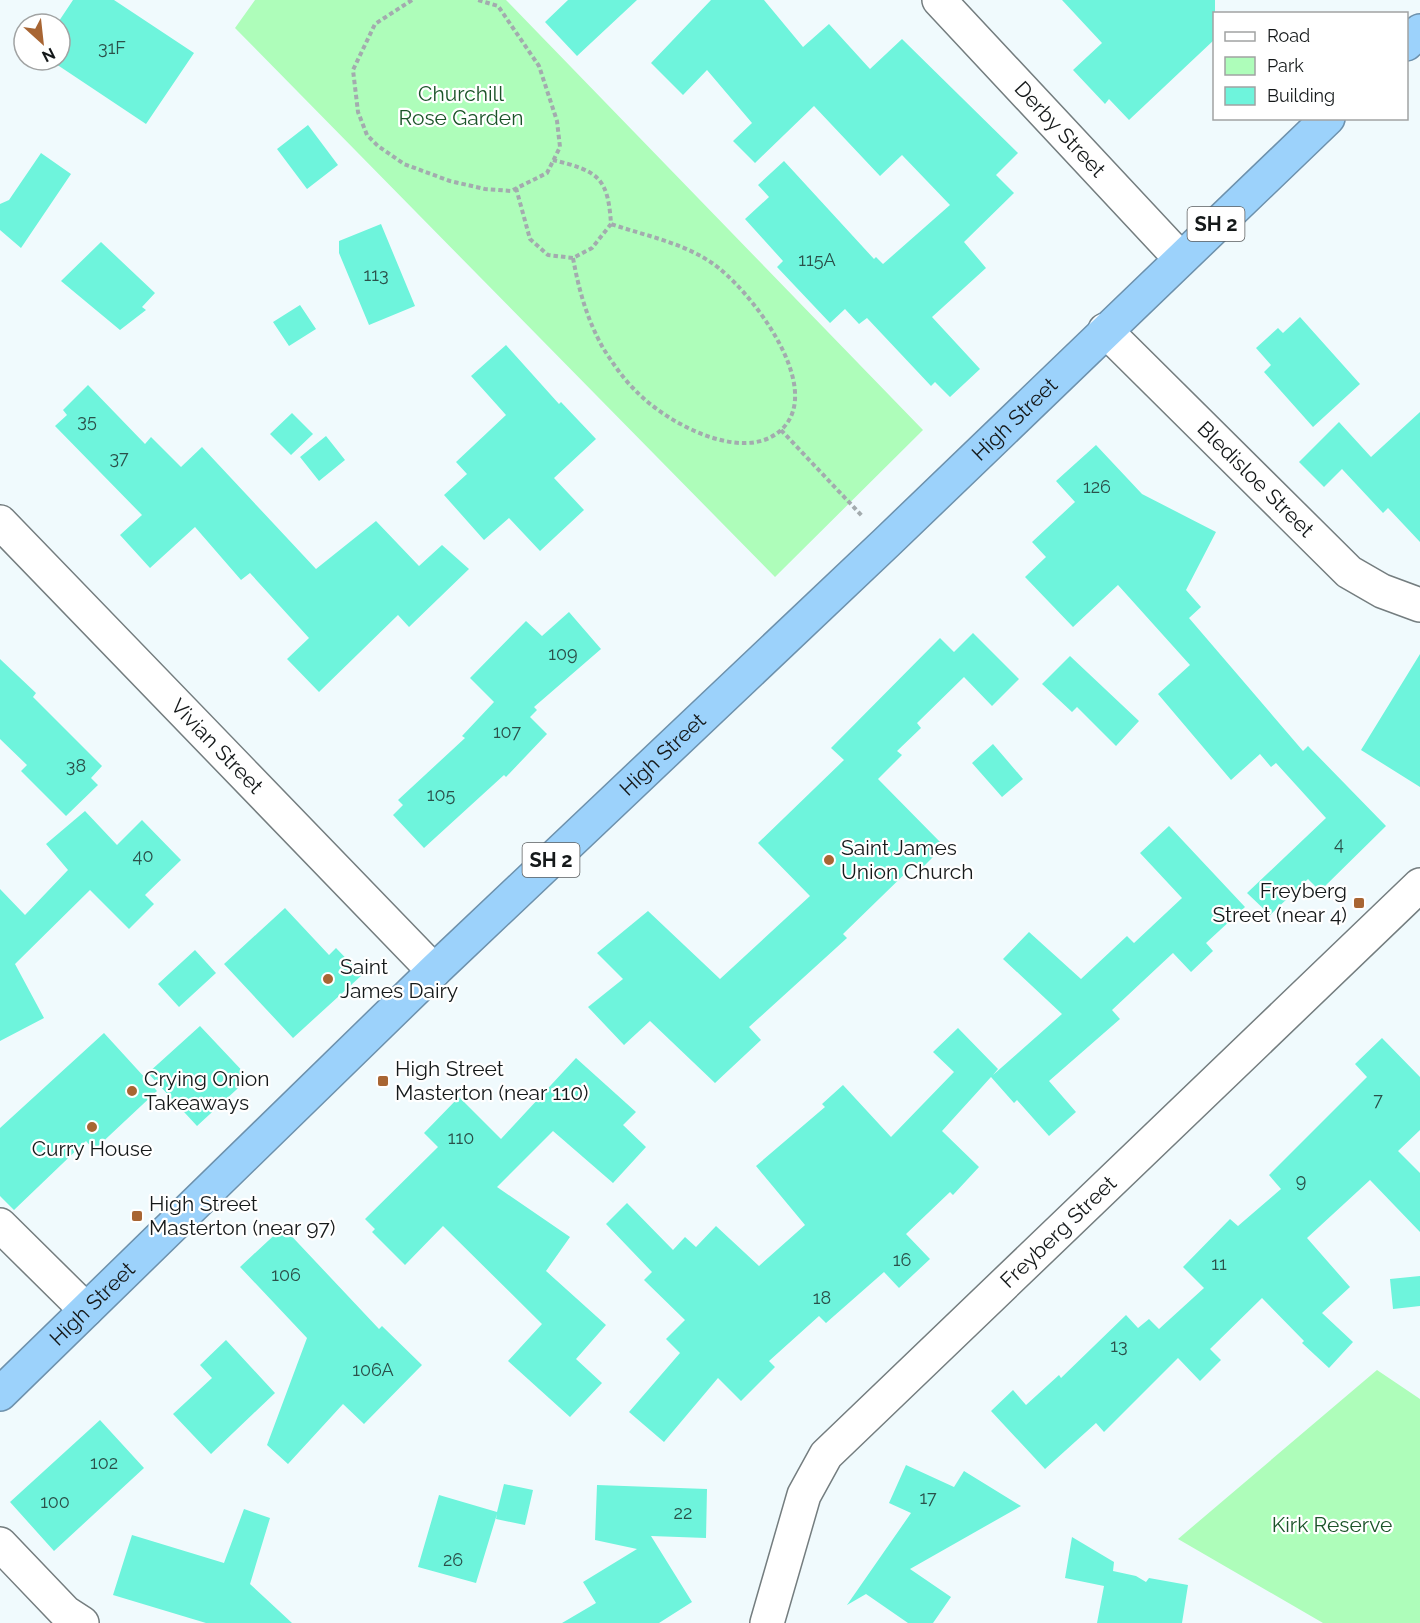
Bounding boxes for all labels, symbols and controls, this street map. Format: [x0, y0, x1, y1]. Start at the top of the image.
north arrow [12, 12, 72, 72]
legend [1213, 12, 1408, 120]
text: Road [1267, 25, 1310, 46]
house number: 31F [98, 37, 126, 58]
text: N [39, 44, 58, 66]
text: Park [1267, 55, 1304, 76]
street label: Derby Street [1009, 76, 1111, 182]
park label: Churchill Rose Garden [399, 81, 523, 130]
text: Building [1267, 85, 1335, 106]
road number: SH 2 [1188, 207, 1244, 241]
house number: 115A [798, 249, 836, 270]
house number: 113 [363, 264, 389, 285]
street label: High Street [966, 372, 1062, 466]
house number: 35 [77, 410, 97, 431]
street label: Bledisloe Street [1192, 416, 1319, 542]
house number: 37 [109, 447, 129, 468]
house number: 126 [1083, 476, 1111, 497]
house number: 109 [548, 643, 578, 664]
street label: Vivian Street [166, 693, 269, 799]
street label: High Street [614, 708, 710, 801]
house number: 107 [493, 721, 521, 742]
house number: 38 [66, 755, 86, 776]
house number: 105 [427, 784, 455, 805]
house number: 4 [1334, 833, 1344, 854]
place label: Saint James Union Church [841, 835, 974, 884]
road number: SH 2 [522, 843, 580, 877]
house number: 40 [133, 845, 153, 866]
marker: Saint James Union Church [822, 853, 836, 867]
place label: Freyberg Street (near 4) [1212, 878, 1347, 927]
marker: Freyberg Street (near 4) [1352, 896, 1366, 910]
place label: Saint James Dairy [340, 954, 458, 1003]
marker: Saint James Dairy [321, 972, 335, 986]
place label: High Street Masterton (near 110) [395, 1056, 588, 1105]
place label: Crying Onion Takeaways [144, 1066, 270, 1115]
marker: High Street Masterton (near 110) [376, 1074, 390, 1088]
marker: Crying Onion Takeaways [125, 1084, 139, 1098]
house number: 7 [1373, 1089, 1383, 1110]
marker: Curry House [85, 1120, 99, 1134]
house number: 110 [448, 1127, 474, 1148]
place label: Curry House [32, 1136, 152, 1161]
street label: Freyberg Street [995, 1170, 1121, 1293]
house number: 9 [1296, 1170, 1306, 1191]
place label: High Street Masterton (near 97) [149, 1191, 335, 1240]
marker: High Street Masterton (near 97) [130, 1209, 144, 1223]
house number: 16 [893, 1249, 911, 1270]
house number: 11 [1211, 1253, 1227, 1274]
street label: High Street [44, 1257, 140, 1351]
house number: 106 [271, 1264, 301, 1285]
house number: 18 [813, 1287, 831, 1308]
house number: 13 [1110, 1335, 1128, 1356]
house number: 106A [352, 1359, 394, 1380]
house number: 102 [90, 1452, 118, 1473]
house number: 17 [919, 1487, 937, 1508]
house number: 100 [40, 1491, 70, 1512]
house number: 22 [674, 1502, 692, 1523]
park label: Kirk Reserve [1272, 1512, 1392, 1537]
house number: 26 [443, 1549, 463, 1570]

